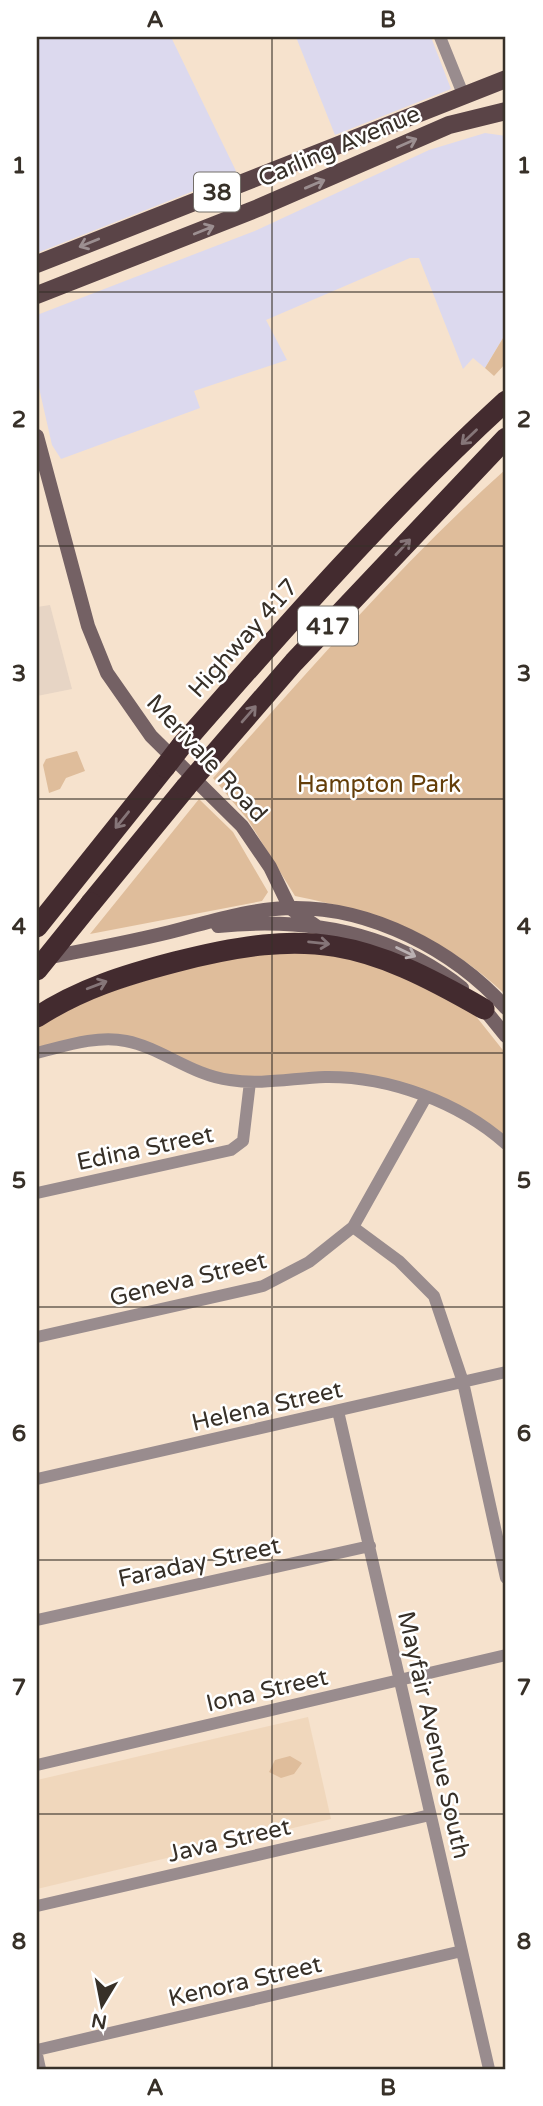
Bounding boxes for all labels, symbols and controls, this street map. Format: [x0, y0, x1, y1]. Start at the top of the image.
text: A [146, 6, 164, 34]
text: B [380, 6, 396, 34]
street label: Carling Avenue [254, 99, 425, 194]
one-way arrow [396, 136, 417, 149]
text: 1 [12, 152, 26, 180]
text: 1 [517, 152, 531, 180]
road number: 38 [194, 172, 240, 211]
one-way arrow [303, 177, 325, 190]
one-way arrow [193, 223, 215, 236]
one-way arrow [79, 238, 101, 251]
text: 2 [12, 406, 26, 434]
text: 2 [517, 406, 531, 434]
one-way arrow [461, 428, 478, 445]
one-way arrow [395, 539, 412, 556]
street label: Highway 417 [182, 573, 304, 704]
road number: 417 [298, 606, 358, 646]
text: 3 [12, 660, 26, 688]
text: 3 [517, 660, 531, 688]
street label: Merivale Road [140, 689, 273, 828]
one-way arrow [241, 705, 257, 723]
park label: Hampton Park [297, 770, 461, 799]
one-way arrow [114, 810, 130, 828]
text: 4 [12, 913, 27, 941]
text: 4 [517, 913, 532, 941]
one-way arrow [307, 937, 330, 950]
one-way arrow [395, 946, 416, 960]
one-way arrow [86, 978, 108, 991]
street label: Edina Street [74, 1120, 216, 1177]
text: 5 [12, 1167, 26, 1195]
text: 5 [517, 1167, 531, 1195]
street label: Geneva Street [107, 1246, 270, 1313]
street label: Helena Street [189, 1375, 345, 1438]
text: 6 [12, 1420, 26, 1448]
text: 6 [517, 1420, 531, 1448]
street label: Faraday Street [115, 1531, 283, 1594]
street label: Mayfair Avenue South [391, 1609, 476, 1862]
street label: Iona Street [203, 1662, 331, 1719]
text: 7 [12, 1674, 26, 1702]
text: 7 [517, 1674, 531, 1702]
street label: Java Street [165, 1812, 293, 1869]
text: 8 [12, 1928, 26, 1956]
text: 8 [517, 1928, 531, 1956]
street label: Kenora Street [166, 1950, 325, 2013]
north arrow [66, 1969, 136, 2039]
text: N [90, 2009, 109, 2033]
text: A [146, 2074, 164, 2102]
text: B [380, 2074, 396, 2102]

